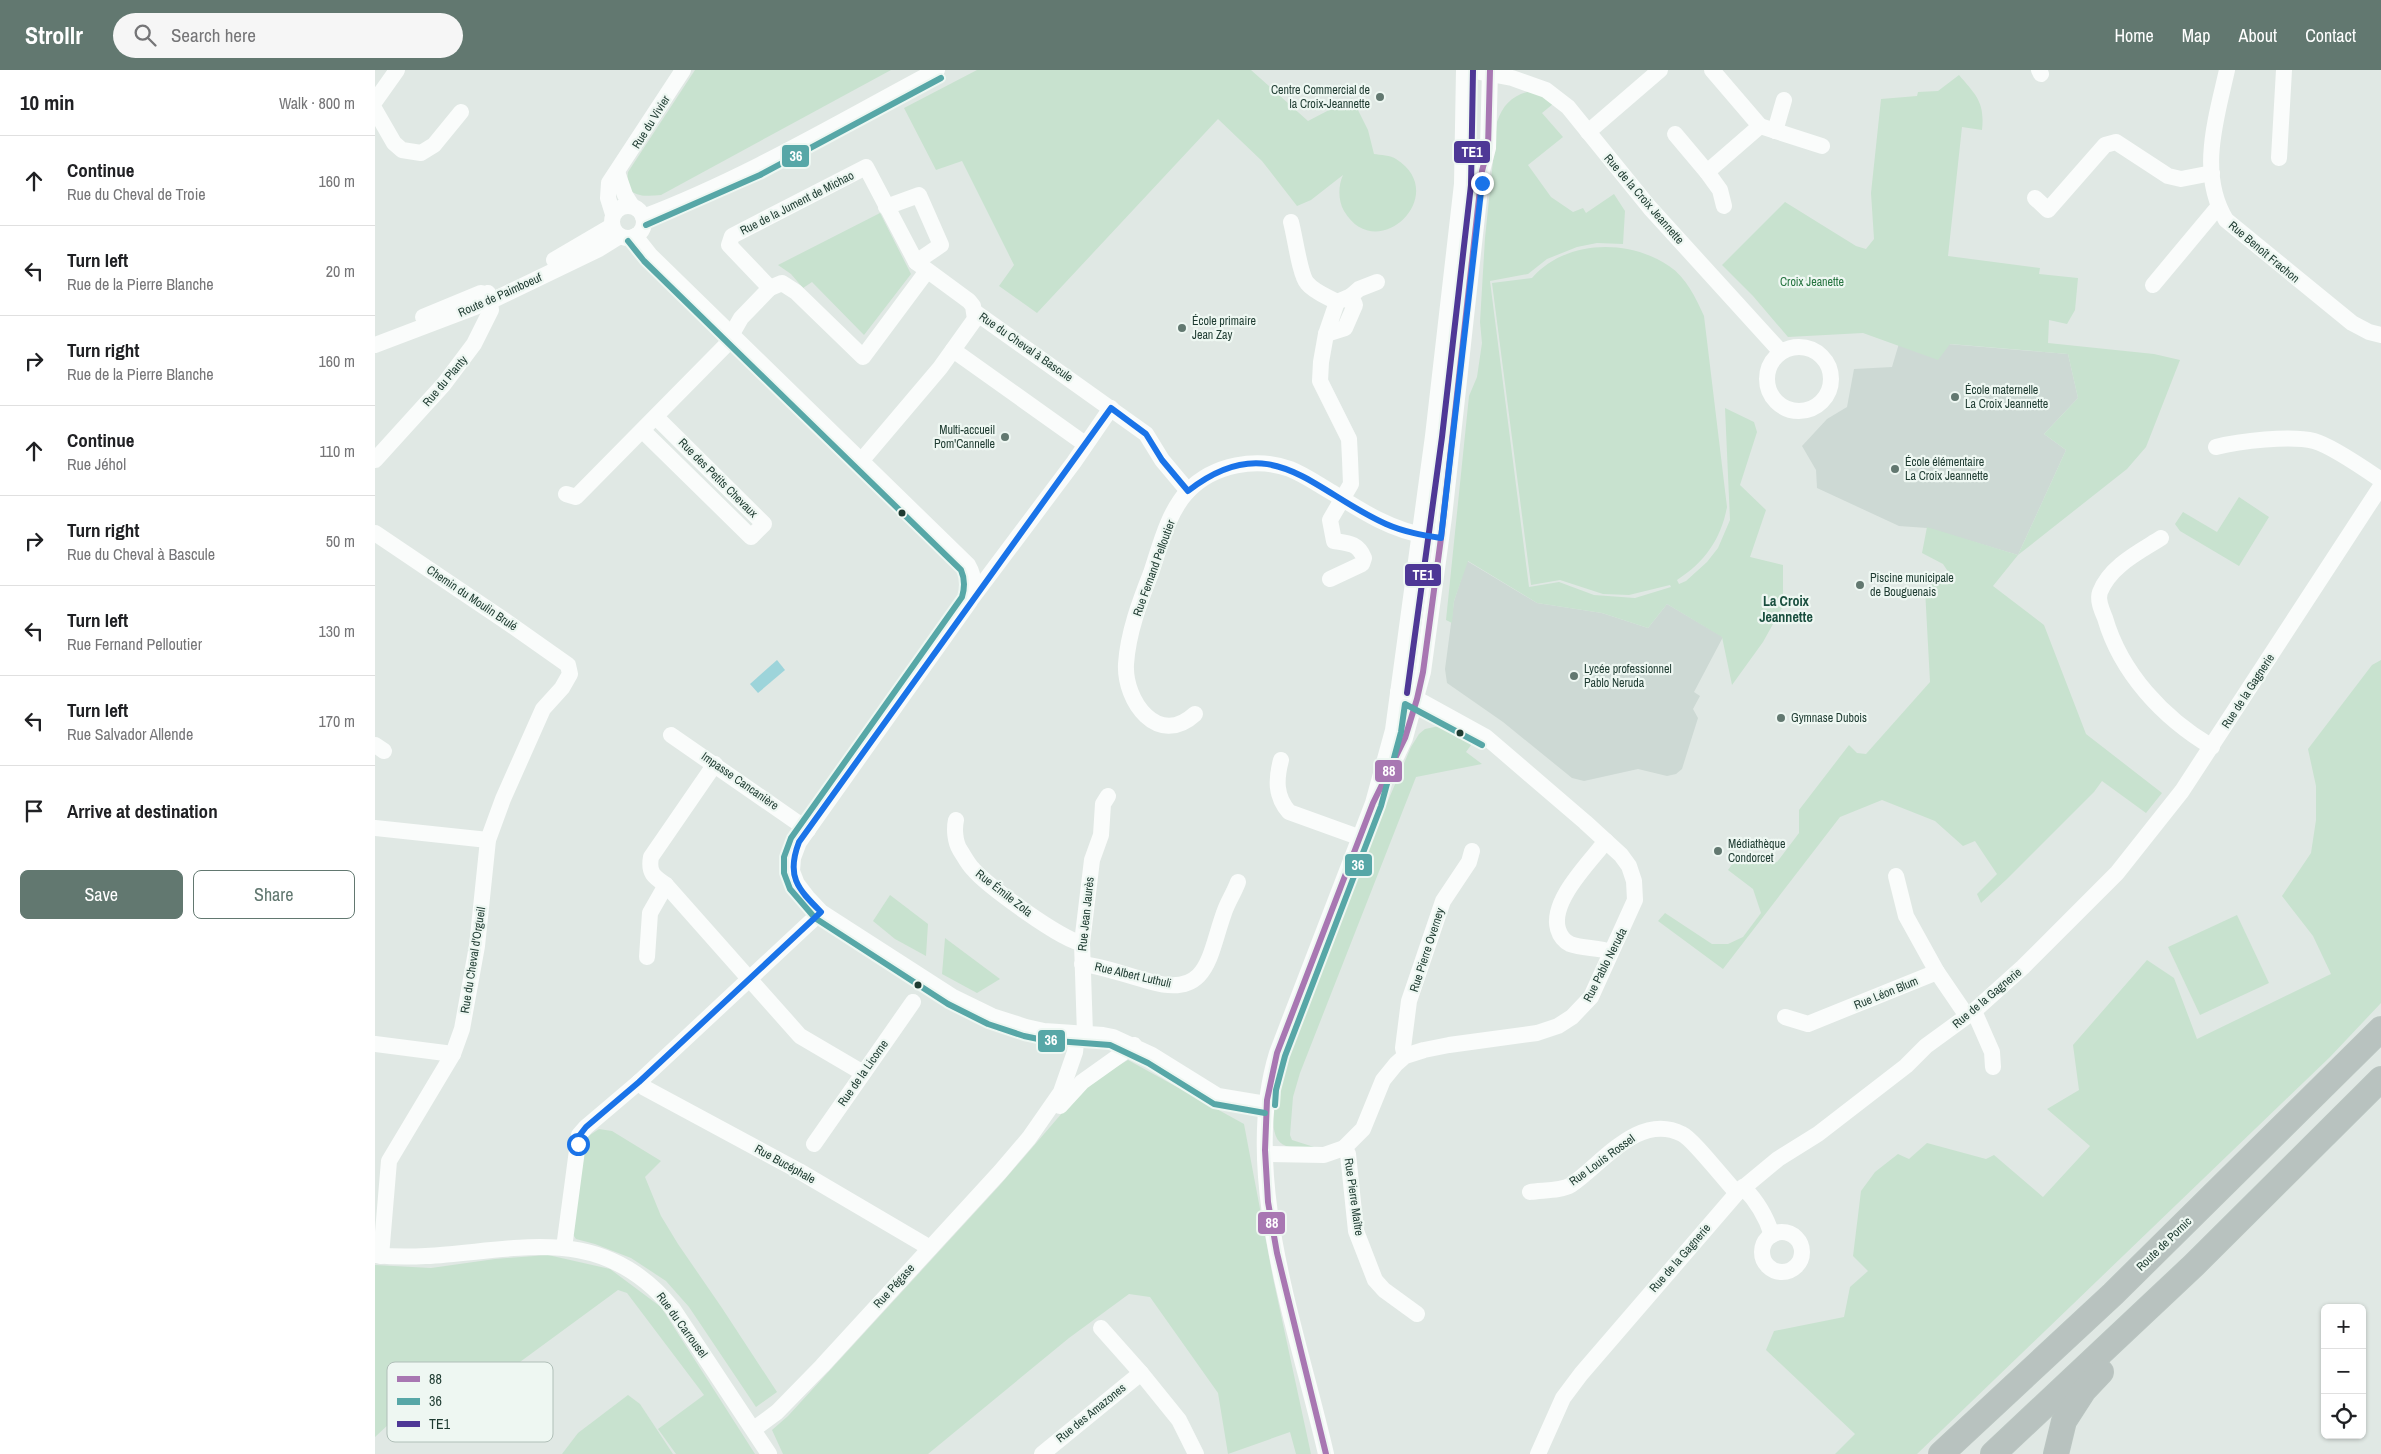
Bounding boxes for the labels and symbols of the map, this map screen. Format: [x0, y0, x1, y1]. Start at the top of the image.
place label: Centre Commercial de la Croix-Jeannette [1271, 82, 1370, 112]
marker: Centre Commercial de la Croix-Jeannette [1374, 91, 1386, 103]
street label: Rue du Vivier [628, 92, 674, 152]
line badge: TE1 [1453, 140, 1491, 164]
text: TE1 [1461, 143, 1483, 161]
line badge: 36 [781, 144, 810, 168]
text: 36 [790, 147, 802, 165]
street label: Rue de la Croix Jeannette [1600, 151, 1688, 247]
street label: Rue de la Jument de Michao [737, 167, 857, 239]
route end [1471, 172, 1494, 195]
street label: Rue Benoît Frachon [2225, 218, 2303, 286]
street label: Route de Paimboeuf [456, 269, 545, 321]
park label: Croix Jeanette [1780, 274, 1844, 290]
street label: Rue du Cheval à Bascule [976, 309, 1076, 385]
place label: École primaire Jean Zay [1192, 313, 1256, 343]
marker: École primaire Jean Zay [1176, 322, 1188, 334]
street label: Rue du Planty [419, 352, 471, 410]
place label: École maternelle La Croix Jeannette [1965, 382, 2048, 412]
marker: École maternelle La Croix Jeannette [1949, 391, 1961, 403]
place label: Multi-accueil Pom'Cannelle [934, 422, 995, 452]
marker: Multi-accueil Pom'Cannelle [999, 431, 1011, 443]
street label: Rue des Petits Chevaux [675, 435, 761, 521]
place label: École élémentaire La Croix Jeannette [1905, 454, 1988, 484]
marker: École élémentaire La Croix Jeannette [1889, 463, 1901, 475]
unlabelled marker [897, 508, 907, 518]
street label: Rue Fernand Pelloutier [1129, 517, 1179, 618]
street label: Chemin du Moulin Brulé [424, 562, 520, 634]
line badge: TE1 [1404, 563, 1442, 587]
text: TE1 [1412, 566, 1434, 584]
place label: Piscine municipale de Bouguenais [1870, 570, 1954, 600]
marker: Piscine municipale de Bouguenais [1854, 579, 1866, 591]
district label: La Croix Jeannette [1759, 592, 1813, 626]
street label: Rue de la Gagnerie [2218, 651, 2278, 731]
place label: Lycée professionnel Pablo Neruda [1584, 661, 1672, 691]
marker: Lycée professionnel Pablo Neruda [1568, 670, 1580, 682]
place label: Gymnase Dubois [1791, 710, 1867, 726]
marker: Gymnase Dubois [1775, 712, 1787, 724]
unlabelled marker [1455, 728, 1465, 738]
street label: Impasse Cancanière [698, 748, 782, 814]
line badge: 88 [1374, 759, 1403, 783]
text: 88 [1383, 762, 1395, 780]
place label: Médiathèque Condorcet [1728, 836, 1785, 866]
marker: Médiathèque Condorcet [1712, 845, 1724, 857]
line badge: 36 [1344, 853, 1373, 877]
text: 36 [1352, 856, 1364, 874]
street label: Rue Émile Zola [972, 866, 1036, 920]
street label: Rue Jean Jaurès [1074, 876, 1098, 952]
street label: Rue du Cheval d'Orgueil [457, 906, 489, 1014]
street label: Rue Pierre Overney [1406, 906, 1448, 994]
street label: Rue Pablo Neruda [1579, 925, 1631, 1005]
street label: Rue Albert Luthuli [1093, 958, 1173, 992]
street label: Rue de la Gagnerie [1949, 964, 2025, 1032]
street label: Rue Léon Blum [1852, 973, 1920, 1013]
unlabelled marker [913, 980, 923, 990]
line badge: 36 [1037, 1029, 1066, 1053]
text: 36 [1045, 1031, 1057, 1049]
street label: Rue de la Licorne [834, 1037, 892, 1109]
street label: Rue Louis Rossel [1566, 1131, 1638, 1189]
route start [567, 1133, 590, 1156]
street label: Rue Bucéphale [752, 1141, 818, 1187]
street label: Rue Pierre Maître [1341, 1157, 1367, 1237]
line badge: 88 [1257, 1211, 1286, 1235]
street label: Route de Pornic [2133, 1213, 2195, 1274]
text: 88 [1266, 1214, 1278, 1232]
street label: Rue de la Gagnerie [1646, 1220, 1714, 1296]
street label: Rue Pégase [870, 1261, 918, 1311]
street label: Rue du Carrousel [653, 1289, 711, 1361]
legend [387, 1362, 553, 1442]
text: 88 [429, 1370, 442, 1388]
street label: Rue des Amazones [1053, 1380, 1129, 1446]
text: 36 [429, 1392, 442, 1410]
text: TE1 [429, 1415, 451, 1433]

